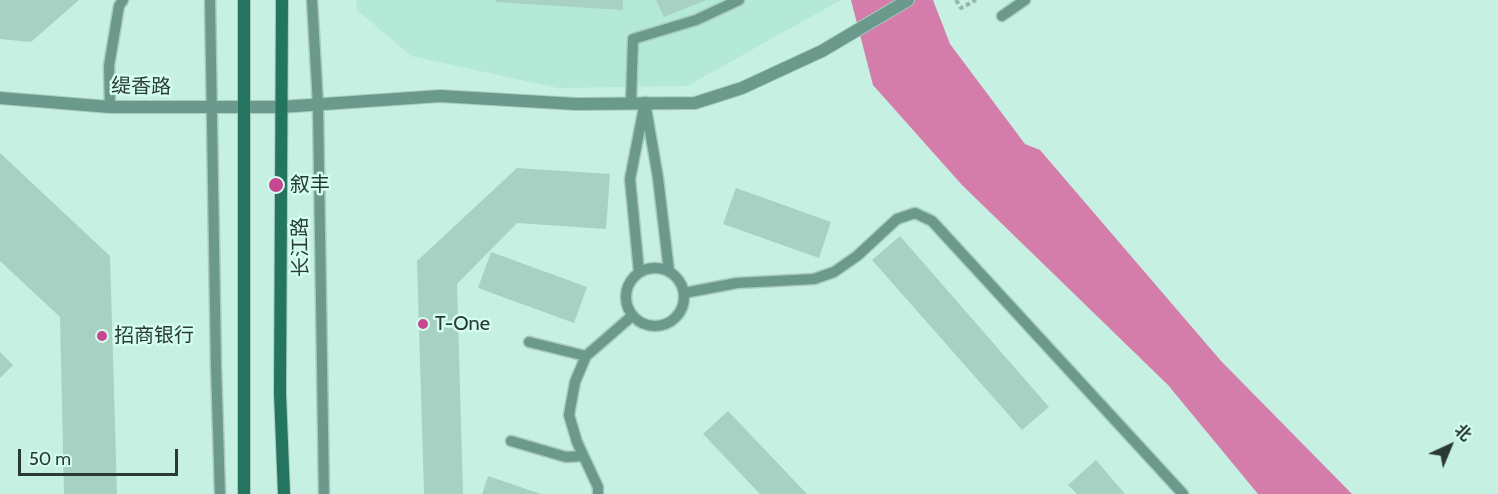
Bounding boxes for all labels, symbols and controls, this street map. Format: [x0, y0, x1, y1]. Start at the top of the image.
street label: 缇香路 [111, 74, 171, 100]
place label: 叙丰 [290, 173, 330, 197]
marker: 叙丰 [267, 176, 285, 194]
street label: 长江路 [288, 217, 314, 277]
place label: T-One [435, 312, 490, 336]
marker: T-One [416, 317, 430, 331]
place label: 招商银行 [114, 324, 194, 348]
marker: 招商银行 [95, 329, 109, 343]
north arrow [1420, 416, 1480, 476]
text: 北 [1450, 420, 1475, 445]
scale bar [21, 437, 182, 475]
text: 50 m [29, 448, 71, 470]

